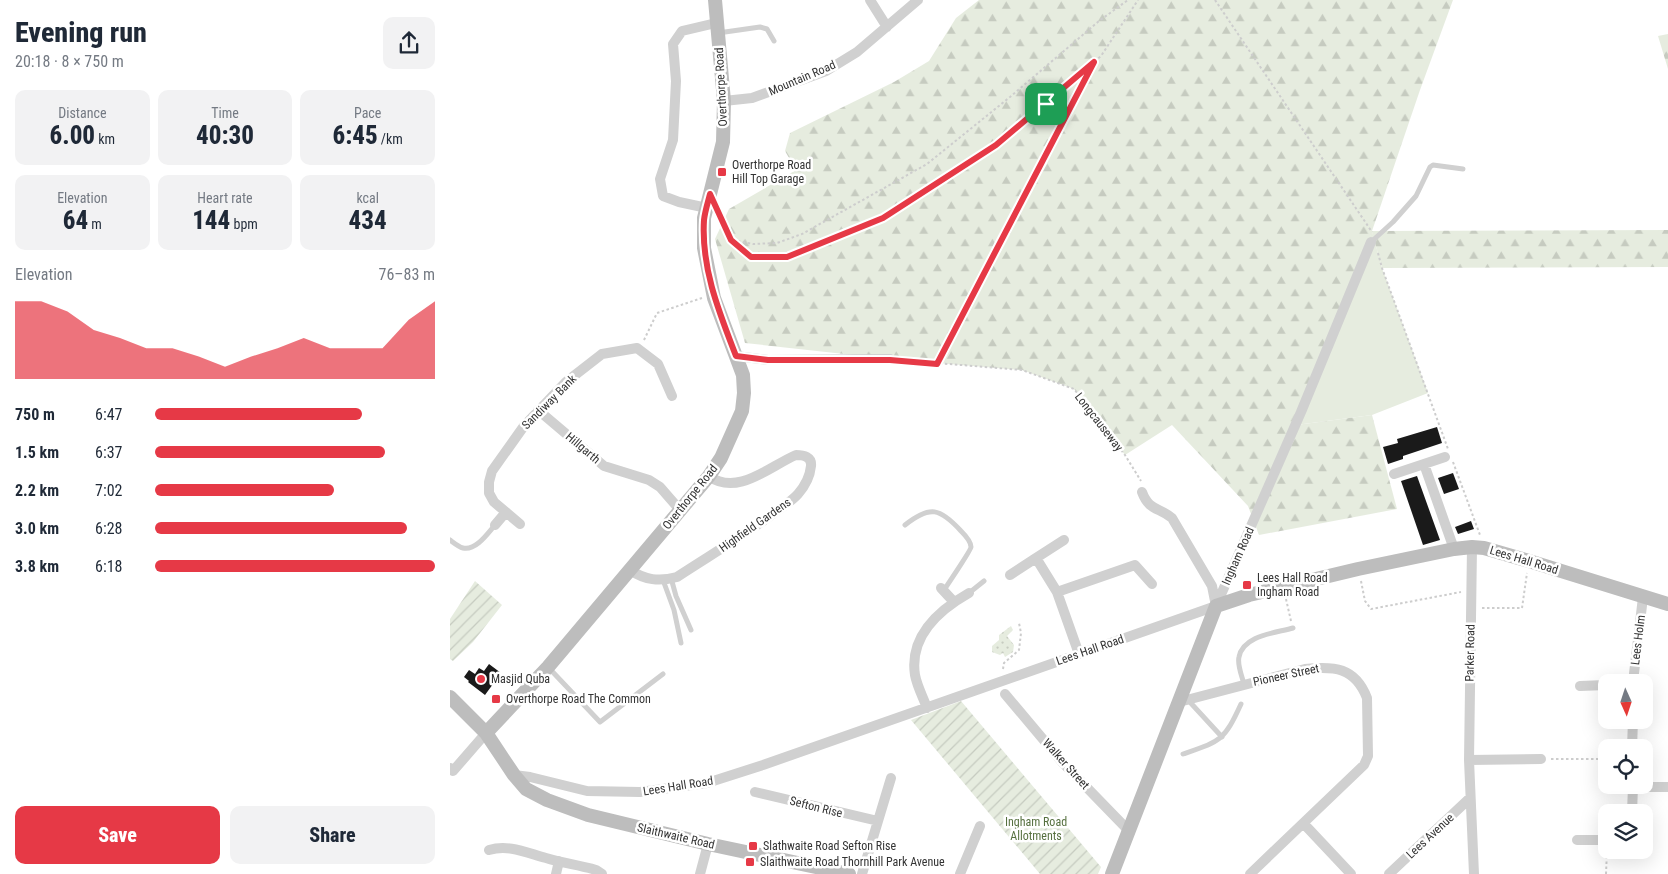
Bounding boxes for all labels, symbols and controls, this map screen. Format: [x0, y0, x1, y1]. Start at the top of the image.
text: Evening run [15, 16, 147, 49]
button: share [383, 17, 435, 69]
street label: Overthorpe Road [712, 47, 730, 127]
text: 20:18 · 8 × 750 m [15, 52, 124, 71]
street label: Mountain Road [766, 58, 838, 98]
pin [1025, 83, 1067, 125]
icon: arrive [1032, 90, 1060, 118]
text: Distance [58, 105, 106, 121]
text: Time [211, 105, 239, 121]
text: Pace [354, 105, 381, 121]
text: 6.00 [50, 121, 95, 150]
text: 40:30 [196, 121, 254, 150]
text: 6:45 [332, 121, 378, 150]
text: km [95, 131, 115, 147]
text: /km [378, 131, 403, 147]
place label: Overthorpe Road Hill Top Garage [732, 158, 811, 186]
marker: Overthorpe Road Hill Top Garage [716, 166, 728, 178]
text: Elevation [57, 190, 108, 206]
text: Heart rate [197, 190, 253, 206]
text: kcal [356, 190, 379, 206]
text: 64 [63, 206, 88, 235]
text: 144 [192, 206, 230, 235]
text: 434 [349, 206, 387, 235]
text: m [88, 216, 102, 232]
text: bpm [230, 216, 258, 232]
text: Elevation [15, 265, 73, 284]
text: 76–83 m [379, 265, 435, 284]
street label: Sandiway Bank [519, 371, 580, 432]
street label: Longcauseway [1072, 390, 1126, 454]
text: 750 m [15, 405, 55, 424]
text: 6:47 [95, 405, 122, 424]
street label: Hillgarth [563, 430, 603, 467]
text: 1.5 km [15, 443, 59, 462]
text: 6:37 [95, 443, 122, 462]
street label: Overthorpe Road [660, 462, 720, 532]
text: 2.2 km [15, 481, 59, 500]
text: 7:02 [95, 481, 122, 500]
street label: Highfield Gardens [717, 495, 793, 555]
text: 3.0 km [15, 519, 59, 538]
text: 6:28 [95, 519, 122, 538]
street label: Ingham Road [1219, 525, 1257, 587]
street label: Lees Hall Road [1488, 543, 1560, 577]
text: 3.8 km [15, 557, 59, 576]
text: 6:18 [95, 557, 122, 576]
place label: Lees Hall Road Ingham Road [1257, 571, 1328, 599]
marker: Lees Hall Road Ingham Road [1241, 579, 1253, 591]
street label: Lees Holm [1628, 614, 1648, 666]
street label: Parker Road [1462, 624, 1478, 682]
street label: Lees Hall Road [1054, 632, 1126, 668]
street label: Pioneer Street [1252, 661, 1321, 689]
place label: Masjid Quba [491, 672, 550, 686]
marker: Masjid Quba [475, 673, 487, 685]
north arrow [1598, 674, 1652, 729]
map controls [1598, 674, 1653, 859]
place label: Overthorpe Road The Common [506, 692, 651, 706]
marker: Overthorpe Road The Common [490, 693, 502, 705]
street label: Walker Street [1040, 736, 1093, 792]
button: locate [1598, 739, 1653, 794]
street label: Lees Hall Road [642, 774, 714, 798]
street label: Sefton Rise [788, 794, 844, 820]
button: layers [1598, 804, 1653, 859]
button: Save [15, 806, 220, 864]
button: Share [230, 806, 435, 864]
street label: Lees Avenue [1403, 810, 1457, 861]
park label: Ingham Road Allotments [1005, 815, 1067, 843]
street label: Slaithwaite Road [636, 820, 716, 852]
place label: Slathwaite Road Sefton Rise [763, 839, 896, 853]
marker: Slathwaite Road Sefton Rise [747, 840, 759, 852]
place label: Slaithwaite Road Thornhill Park Avenue [760, 855, 945, 869]
marker: Slaithwaite Road Thornhill Park Avenue [744, 856, 756, 868]

